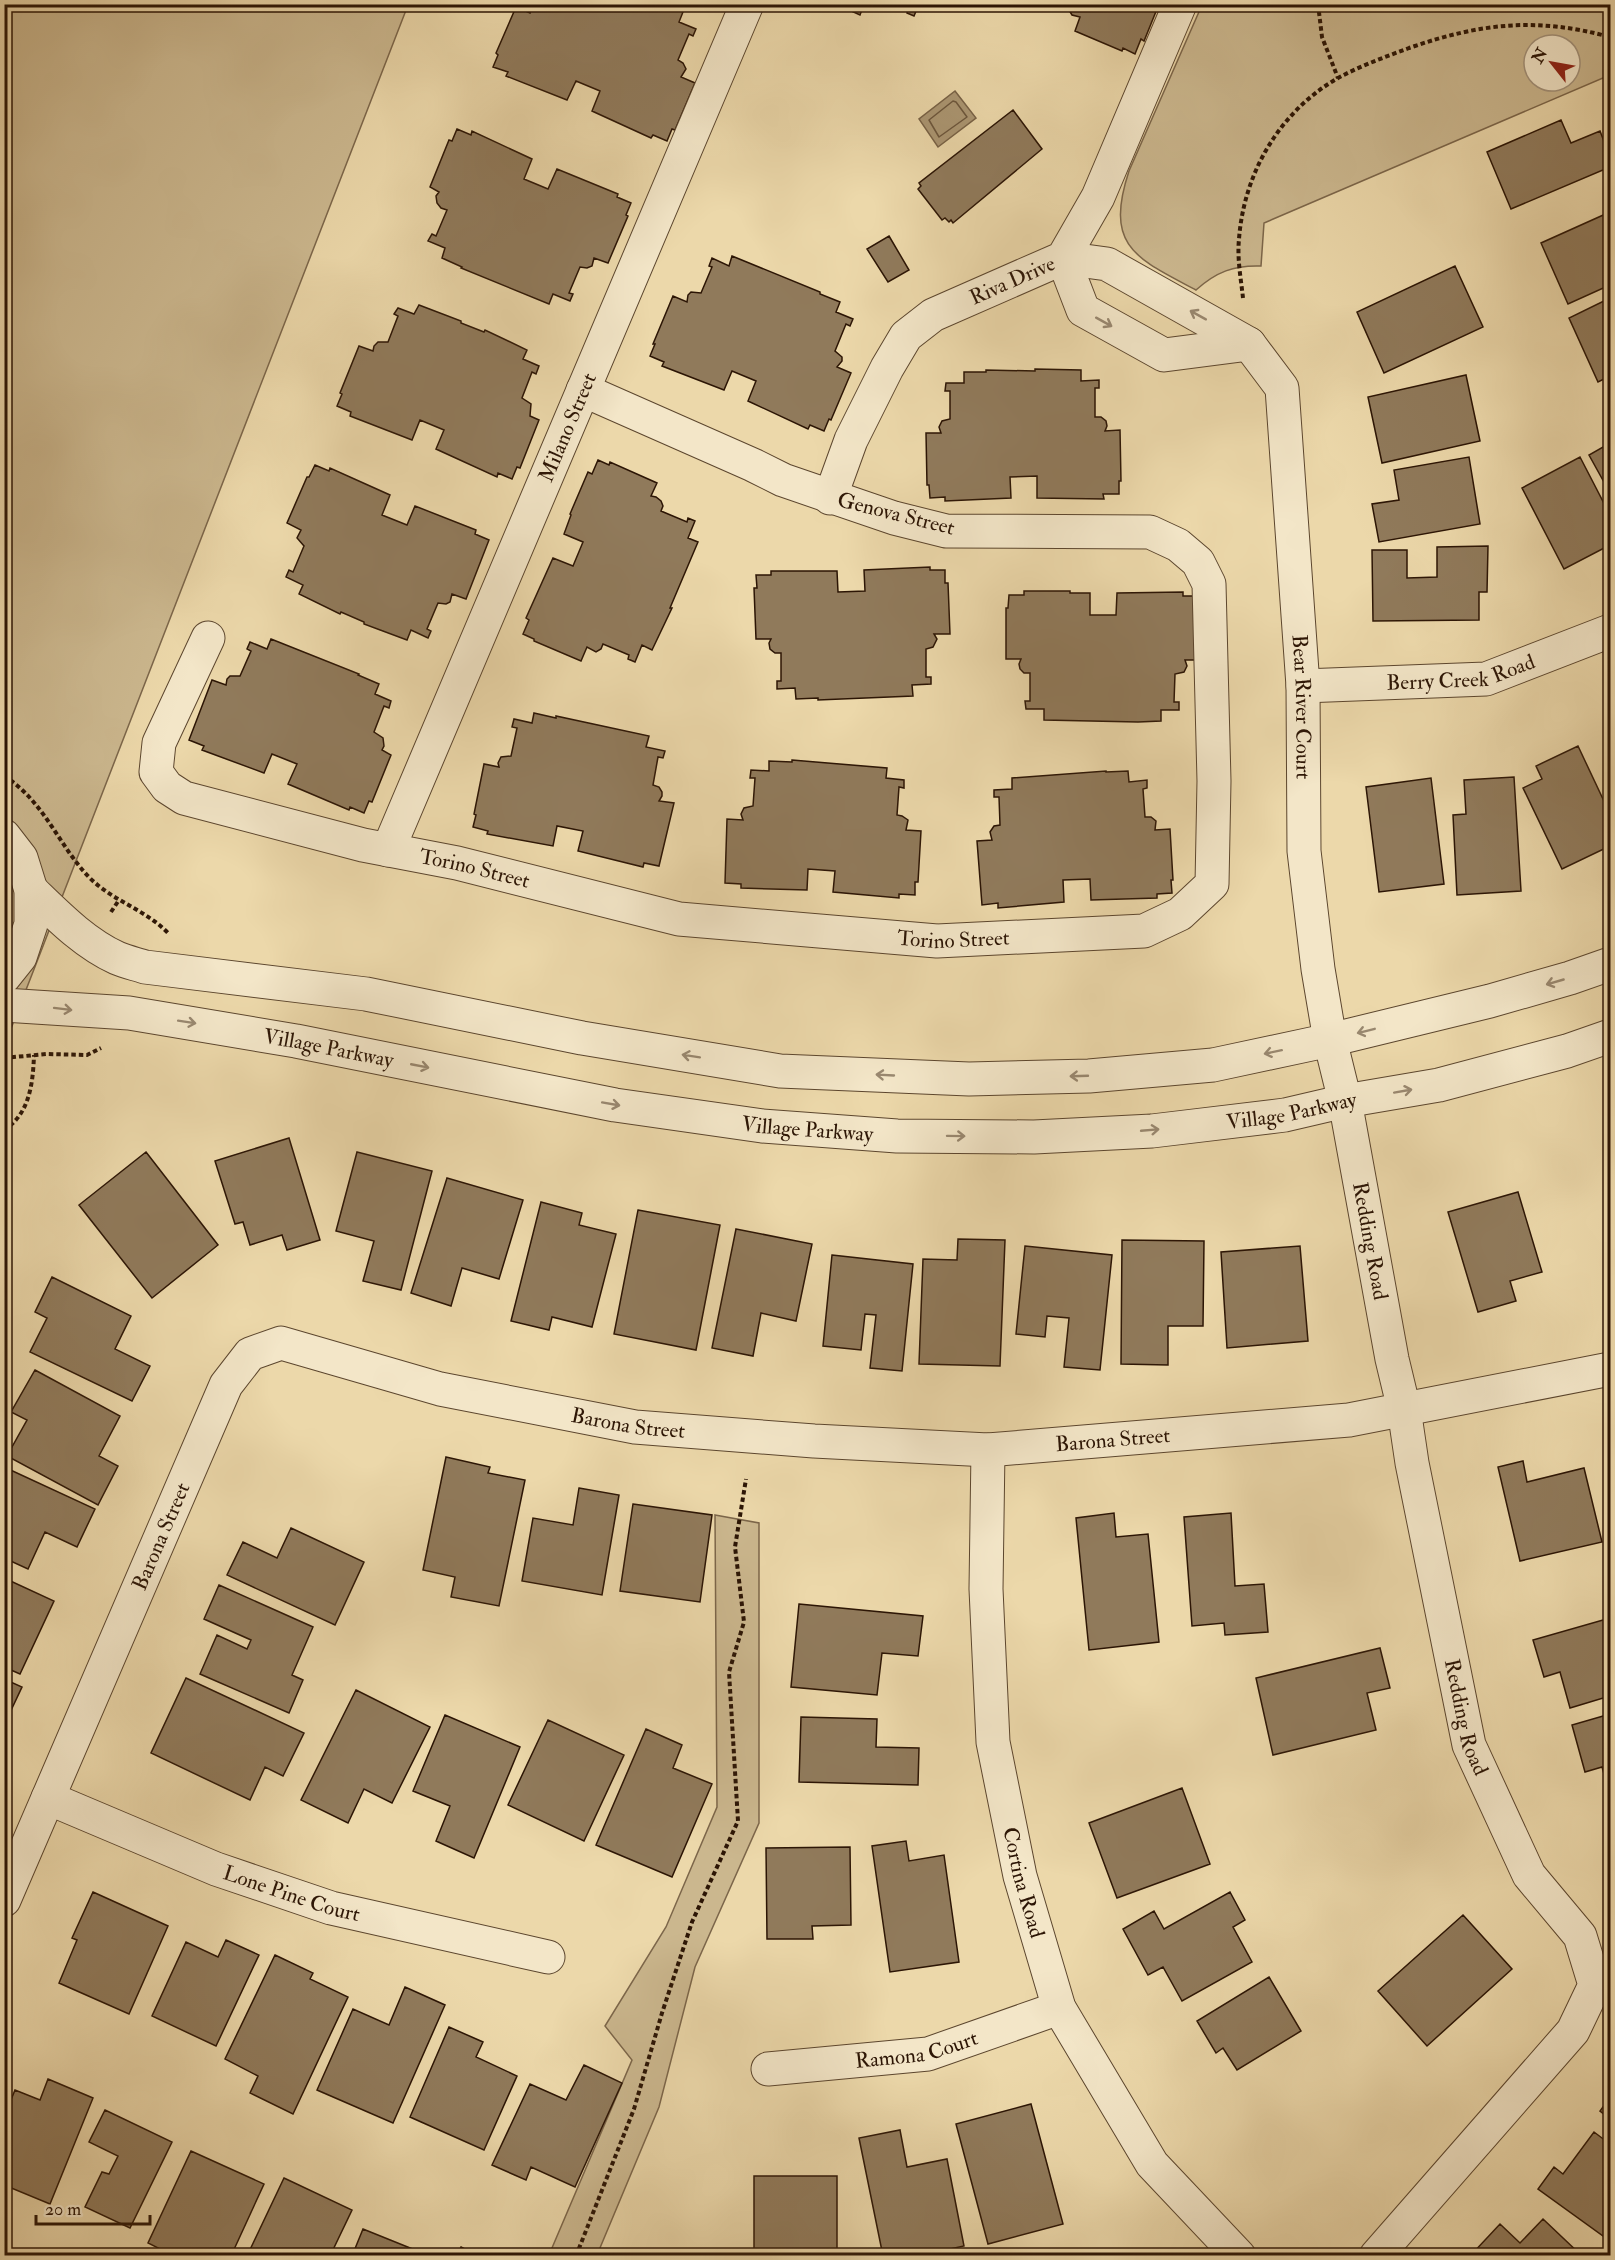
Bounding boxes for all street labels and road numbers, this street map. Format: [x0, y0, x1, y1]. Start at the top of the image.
street label: Riva Drive [965, 250, 1059, 311]
street label: Milano Street [532, 369, 602, 486]
street label: Genova Street [835, 486, 958, 542]
street label: Bear River Court [1286, 634, 1317, 780]
street label: Berry Creek Road [1386, 648, 1539, 696]
street label: Torino Street [417, 843, 533, 894]
street label: Torino Street [896, 924, 1010, 955]
street label: Village Parkway [262, 1022, 397, 1074]
street label: Village Parkway [1225, 1086, 1359, 1135]
street label: Village Parkway [740, 1110, 875, 1148]
street label: Redding Road [1346, 1180, 1395, 1303]
street label: Barona Street [569, 1401, 686, 1444]
street label: Barona Street [1054, 1421, 1171, 1458]
street label: Barona Street [126, 1478, 196, 1594]
street label: Redding Road [1438, 1657, 1495, 1780]
street label: Cortina Road [997, 1825, 1051, 1942]
street label: Lone Pine Court [220, 1859, 363, 1928]
street label: Ramona Court [854, 2024, 982, 2074]

